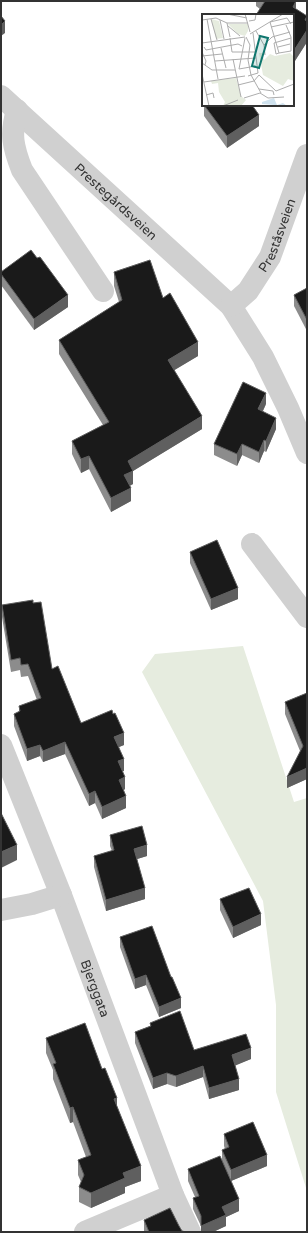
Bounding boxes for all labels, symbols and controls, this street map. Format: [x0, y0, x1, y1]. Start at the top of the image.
inset map [202, 14, 294, 106]
street label: Prestegårdsveien [71, 160, 160, 244]
street label: Preståsveien [255, 196, 300, 276]
street label: Bjerggata [77, 958, 113, 1020]

